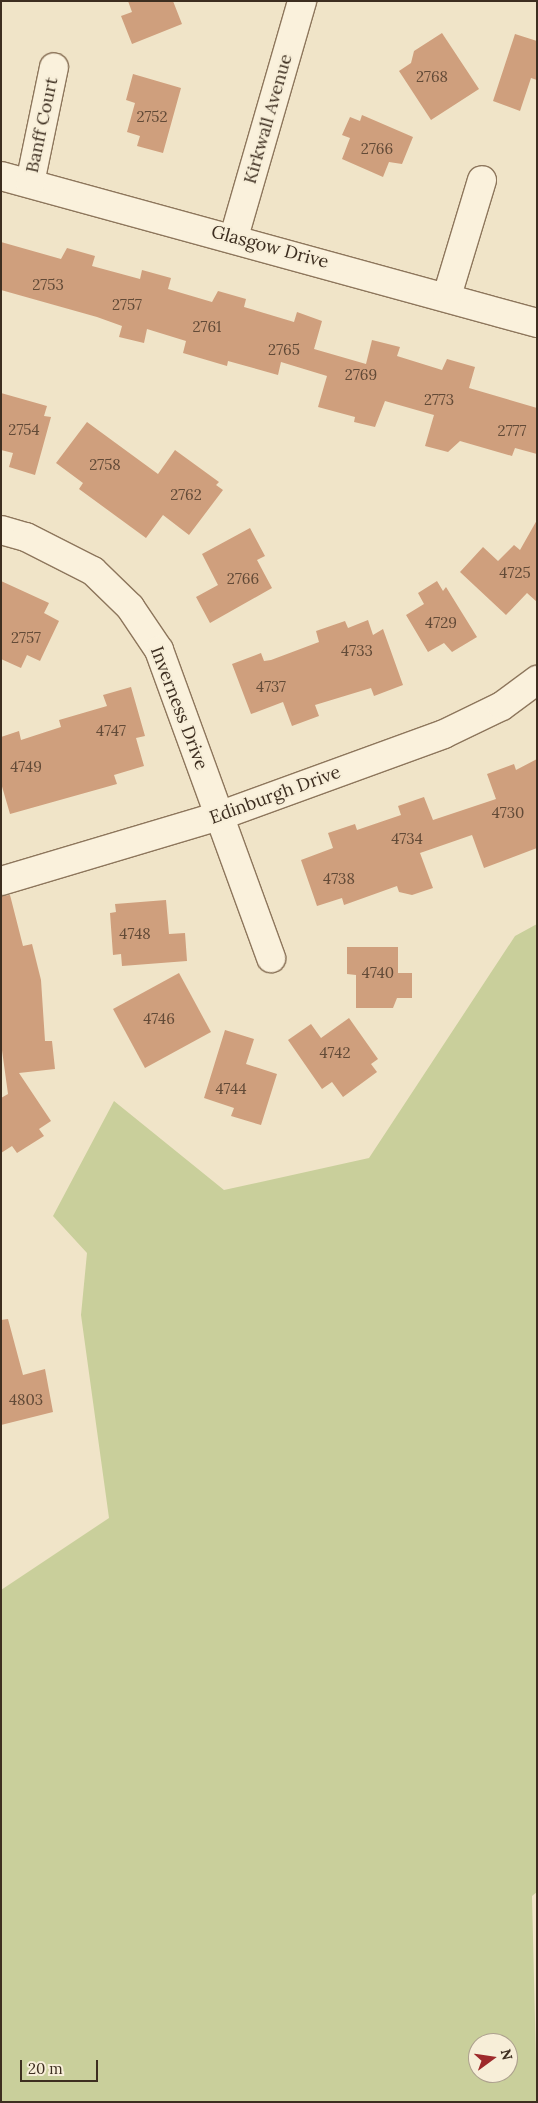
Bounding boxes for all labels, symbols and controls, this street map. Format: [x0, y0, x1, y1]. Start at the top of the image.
street label: Kirkwall Avenue [239, 52, 297, 186]
house number: 2768 [416, 68, 448, 86]
street label: Banff Court [21, 75, 63, 175]
house number: 2752 [136, 108, 168, 126]
house number: 2766 [361, 140, 393, 158]
street label: Glasgow Drive [209, 221, 331, 273]
house number: 2753 [32, 276, 64, 294]
house number: 2757 [112, 296, 142, 314]
house number: 2761 [192, 318, 222, 336]
house number: 2765 [268, 341, 300, 359]
house number: 2769 [345, 366, 377, 384]
house number: 2773 [424, 391, 454, 409]
house number: 2754 [8, 421, 40, 439]
house number: 2777 [498, 422, 526, 440]
house number: 2758 [89, 456, 121, 474]
house number: 2762 [170, 486, 202, 504]
house number: 4725 [499, 564, 531, 582]
house number: 2766 [227, 570, 259, 588]
house number: 4729 [425, 614, 457, 632]
house number: 2757 [11, 629, 41, 647]
house number: 4733 [341, 642, 373, 660]
street label: Inverness Drive [146, 643, 212, 773]
house number: 4737 [256, 678, 286, 696]
house number: 4747 [96, 722, 126, 740]
house number: 4749 [10, 758, 42, 776]
street label: Edinburgh Drive [207, 761, 343, 829]
house number: 4730 [492, 804, 524, 822]
house number: 4734 [391, 830, 423, 848]
house number: 4738 [323, 870, 355, 888]
house number: 4748 [119, 925, 151, 943]
house number: 4740 [362, 964, 394, 982]
house number: 4746 [143, 1010, 175, 1028]
house number: 4742 [319, 1044, 351, 1062]
house number: 4744 [215, 1080, 247, 1098]
house number: 4803 [9, 1391, 43, 1409]
north arrow [468, 2033, 518, 2083]
text: N [497, 2047, 517, 2062]
scale bar [22, 2050, 100, 2082]
text: 20 m [28, 2059, 63, 2078]

